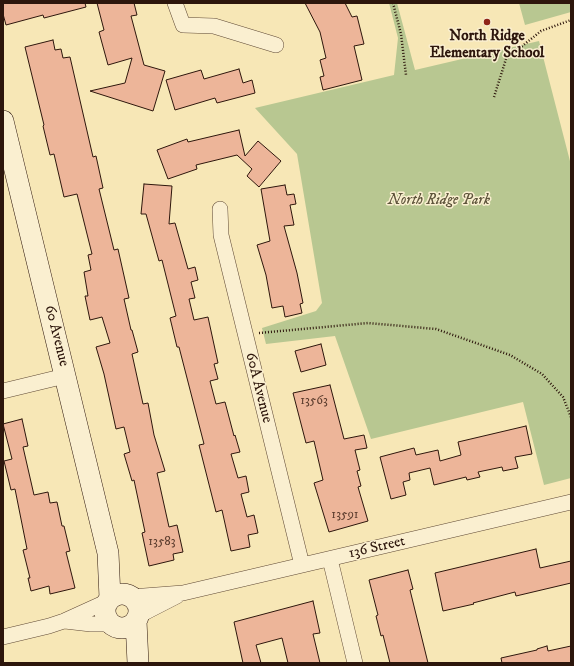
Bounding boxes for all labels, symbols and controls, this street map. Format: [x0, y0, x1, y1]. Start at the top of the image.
marker: North Ridge Elementary School [482, 17, 492, 27]
place label: North Ridge Elementary School [430, 28, 544, 63]
park label: North Ridge Park [388, 192, 490, 210]
street label: 60 Avenue [40, 304, 72, 368]
street label: 60A Avenue [241, 351, 275, 425]
house number: 13563 [300, 393, 328, 409]
house number: 13591 [331, 507, 359, 523]
street label: 136 Street [347, 533, 407, 563]
house number: 13583 [148, 534, 176, 550]

